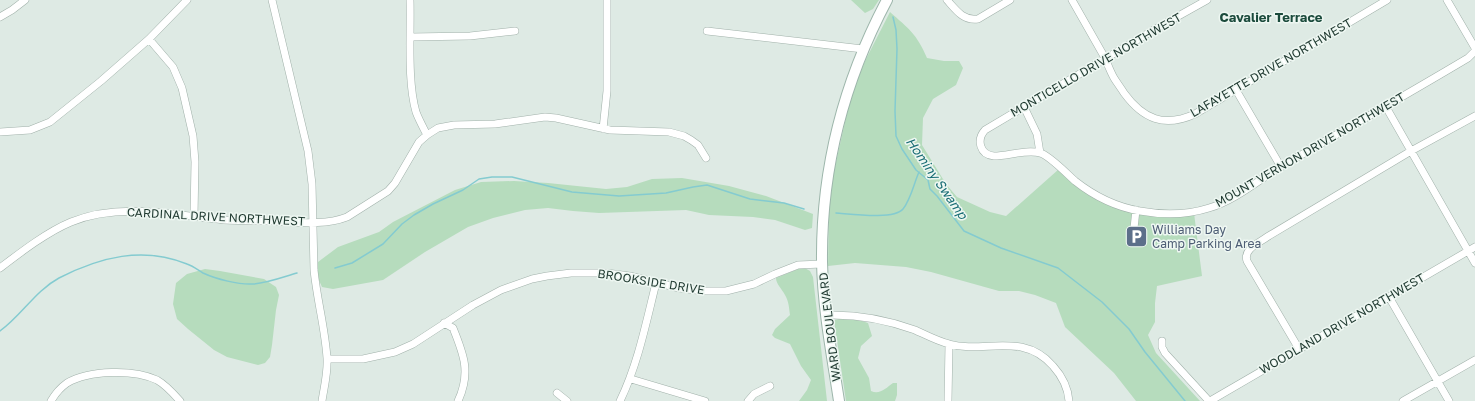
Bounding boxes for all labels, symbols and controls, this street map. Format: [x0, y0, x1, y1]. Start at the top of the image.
street label: MONTICELLO DRIVE NORTHWEST [1007, 9, 1185, 120]
district label: Cavalier Terrace [1219, 9, 1323, 25]
street label: LAFAYETTE DRIVE NORTHWEST [1187, 15, 1355, 120]
street label: MOUNT VERNON DRIVE NORTHWEST [1212, 89, 1408, 210]
water label: Hominy Swamp [903, 134, 972, 223]
street label: CARDINAL DRIVE NORTHWEST [127, 204, 306, 229]
place label: Williams Day Camp Parking Area [1152, 222, 1261, 251]
parking icon: Williams Day Camp Parking Area [1124, 224, 1150, 250]
street label: BROOKSIDE DRIVE [597, 266, 706, 297]
street label: WOODLAND DRIVE NORTHWEST [1256, 270, 1428, 377]
street label: WARD BOULEVARD [815, 272, 844, 383]

